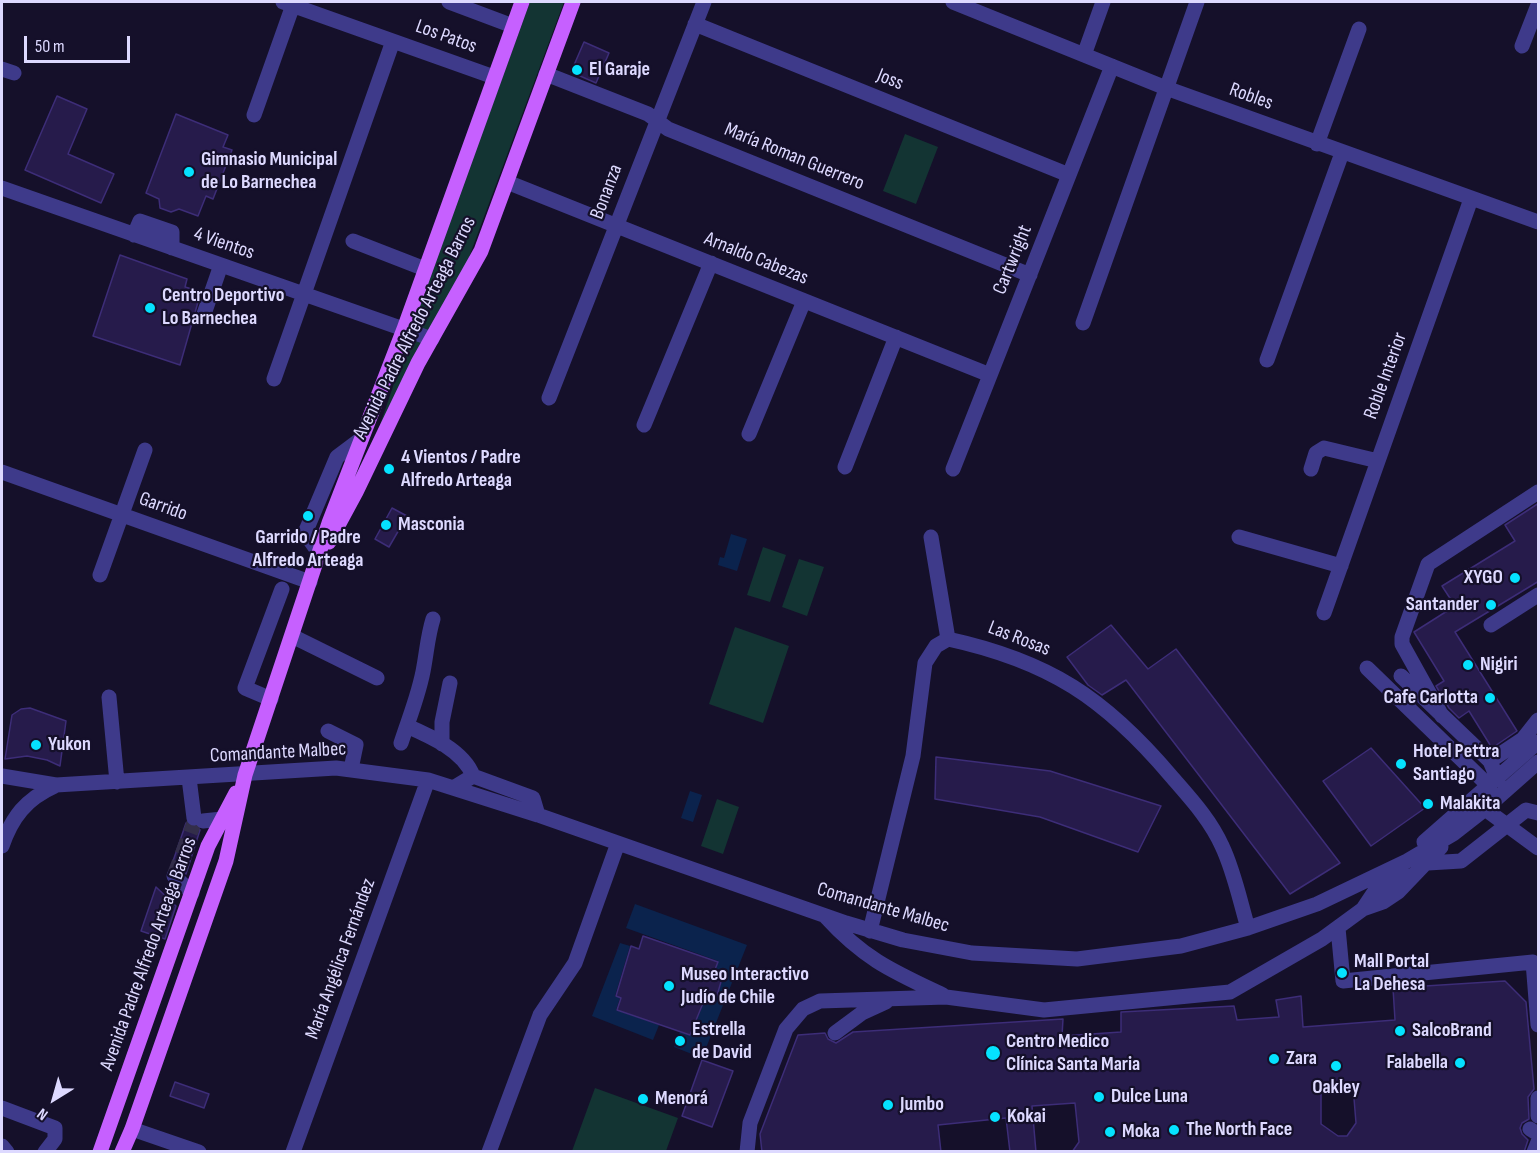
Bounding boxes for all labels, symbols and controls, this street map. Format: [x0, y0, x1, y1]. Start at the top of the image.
street label: Los Patos [412, 15, 480, 59]
scale bar [27, 24, 134, 62]
text: 50 m [35, 36, 65, 57]
place label: El Garaje [589, 58, 650, 82]
marker: El Garaje [570, 63, 584, 77]
street label: Joss [873, 64, 907, 96]
street label: Robles [1226, 78, 1276, 116]
street label: María Roman Guerrero [721, 118, 867, 196]
place label: Gimnasio Municipal de Lo Barnechea [201, 148, 337, 195]
street label: Bonanza [586, 161, 628, 223]
marker: Gimnasio Municipal de Lo Barnechea [182, 165, 196, 179]
street label: Avenida Padre Alfredo Arteaga Barros [348, 213, 482, 443]
street label: 4 Vientos [191, 222, 257, 266]
street label: Cartwright [988, 222, 1038, 298]
street label: Arnaldo Cabezas [701, 227, 811, 291]
place label: Centro Deportivo Lo Barnechea [162, 284, 284, 331]
marker: Centro Deportivo Lo Barnechea [143, 301, 157, 315]
street label: Roble Interior [1359, 329, 1413, 423]
place label: 4 Vientos / Padre Alfredo Arteaga [401, 446, 521, 493]
marker: 4 Vientos / Padre Alfredo Arteaga [382, 462, 396, 476]
street label: Garrido [136, 487, 190, 527]
marker: Garrido / Padre Alfredo Arteaga [301, 509, 315, 523]
place label: Masconia [398, 513, 465, 537]
marker: Masconia [379, 518, 393, 532]
place label: Garrido / Padre Alfredo Arteaga [253, 526, 363, 573]
place label: XYGO [1464, 566, 1503, 590]
marker: XYGO [1508, 571, 1522, 585]
place label: Santander [1406, 593, 1479, 617]
marker: Santander [1484, 598, 1498, 612]
street label: Las Rosas [984, 616, 1054, 662]
place label: Nigiri [1480, 653, 1517, 677]
marker: Nigiri [1461, 658, 1475, 672]
place label: Cafe Carlotta [1384, 686, 1478, 710]
marker: Cafe Carlotta [1483, 691, 1497, 705]
place label: Yukon [48, 733, 91, 757]
street label: Comandante Malbec [209, 737, 347, 769]
marker: Yukon [29, 738, 43, 752]
place label: Hotel Pettra Santiago [1413, 740, 1499, 787]
marker: Hotel Pettra Santiago [1394, 757, 1408, 771]
place label: Malakita [1440, 792, 1500, 816]
marker: Malakita [1421, 797, 1435, 811]
street label: Avenida Padre Alfredo Arteaga Barros [96, 834, 202, 1074]
street label: María Angélica Fernández [301, 875, 381, 1043]
street label: Comandante Malbec [814, 878, 952, 938]
place label: Mall Portal La Dehesa [1354, 950, 1429, 997]
place label: Museo Interactivo Judío de Chile [681, 963, 809, 1010]
marker: Mall Portal La Dehesa [1335, 966, 1349, 980]
marker: Museo Interactivo Judío de Chile [662, 979, 676, 993]
place label: Estrella de David [692, 1018, 752, 1065]
place label: SalcoBrand [1412, 1019, 1492, 1043]
marker: SalcoBrand [1393, 1024, 1407, 1038]
place label: Centro Medico Clínica Santa Maria [1006, 1030, 1140, 1077]
marker: Estrella de David [673, 1034, 687, 1048]
marker: Centro Medico Clínica Santa Maria [984, 1044, 1002, 1062]
place label: Zara [1286, 1047, 1317, 1071]
place label: Falabella [1386, 1051, 1448, 1075]
marker: Zara [1267, 1052, 1281, 1066]
marker: Falabella [1453, 1056, 1467, 1070]
marker: Oakley [1329, 1059, 1343, 1073]
north arrow [24, 1069, 84, 1129]
place label: Oakley [1312, 1076, 1360, 1100]
place label: Dulce Luna [1111, 1085, 1188, 1109]
place label: Menorá [655, 1087, 708, 1111]
marker: Dulce Luna [1092, 1090, 1106, 1104]
marker: Menorá [636, 1092, 650, 1106]
place label: Jumbo [900, 1093, 944, 1117]
marker: Jumbo [881, 1098, 895, 1112]
text: N [34, 1104, 52, 1124]
place label: Kokai [1007, 1105, 1046, 1129]
marker: Kokai [988, 1110, 1002, 1124]
place label: The North Face [1186, 1118, 1292, 1142]
place label: Moka [1122, 1120, 1160, 1144]
marker: The North Face [1167, 1123, 1181, 1137]
marker: Moka [1103, 1125, 1117, 1139]

